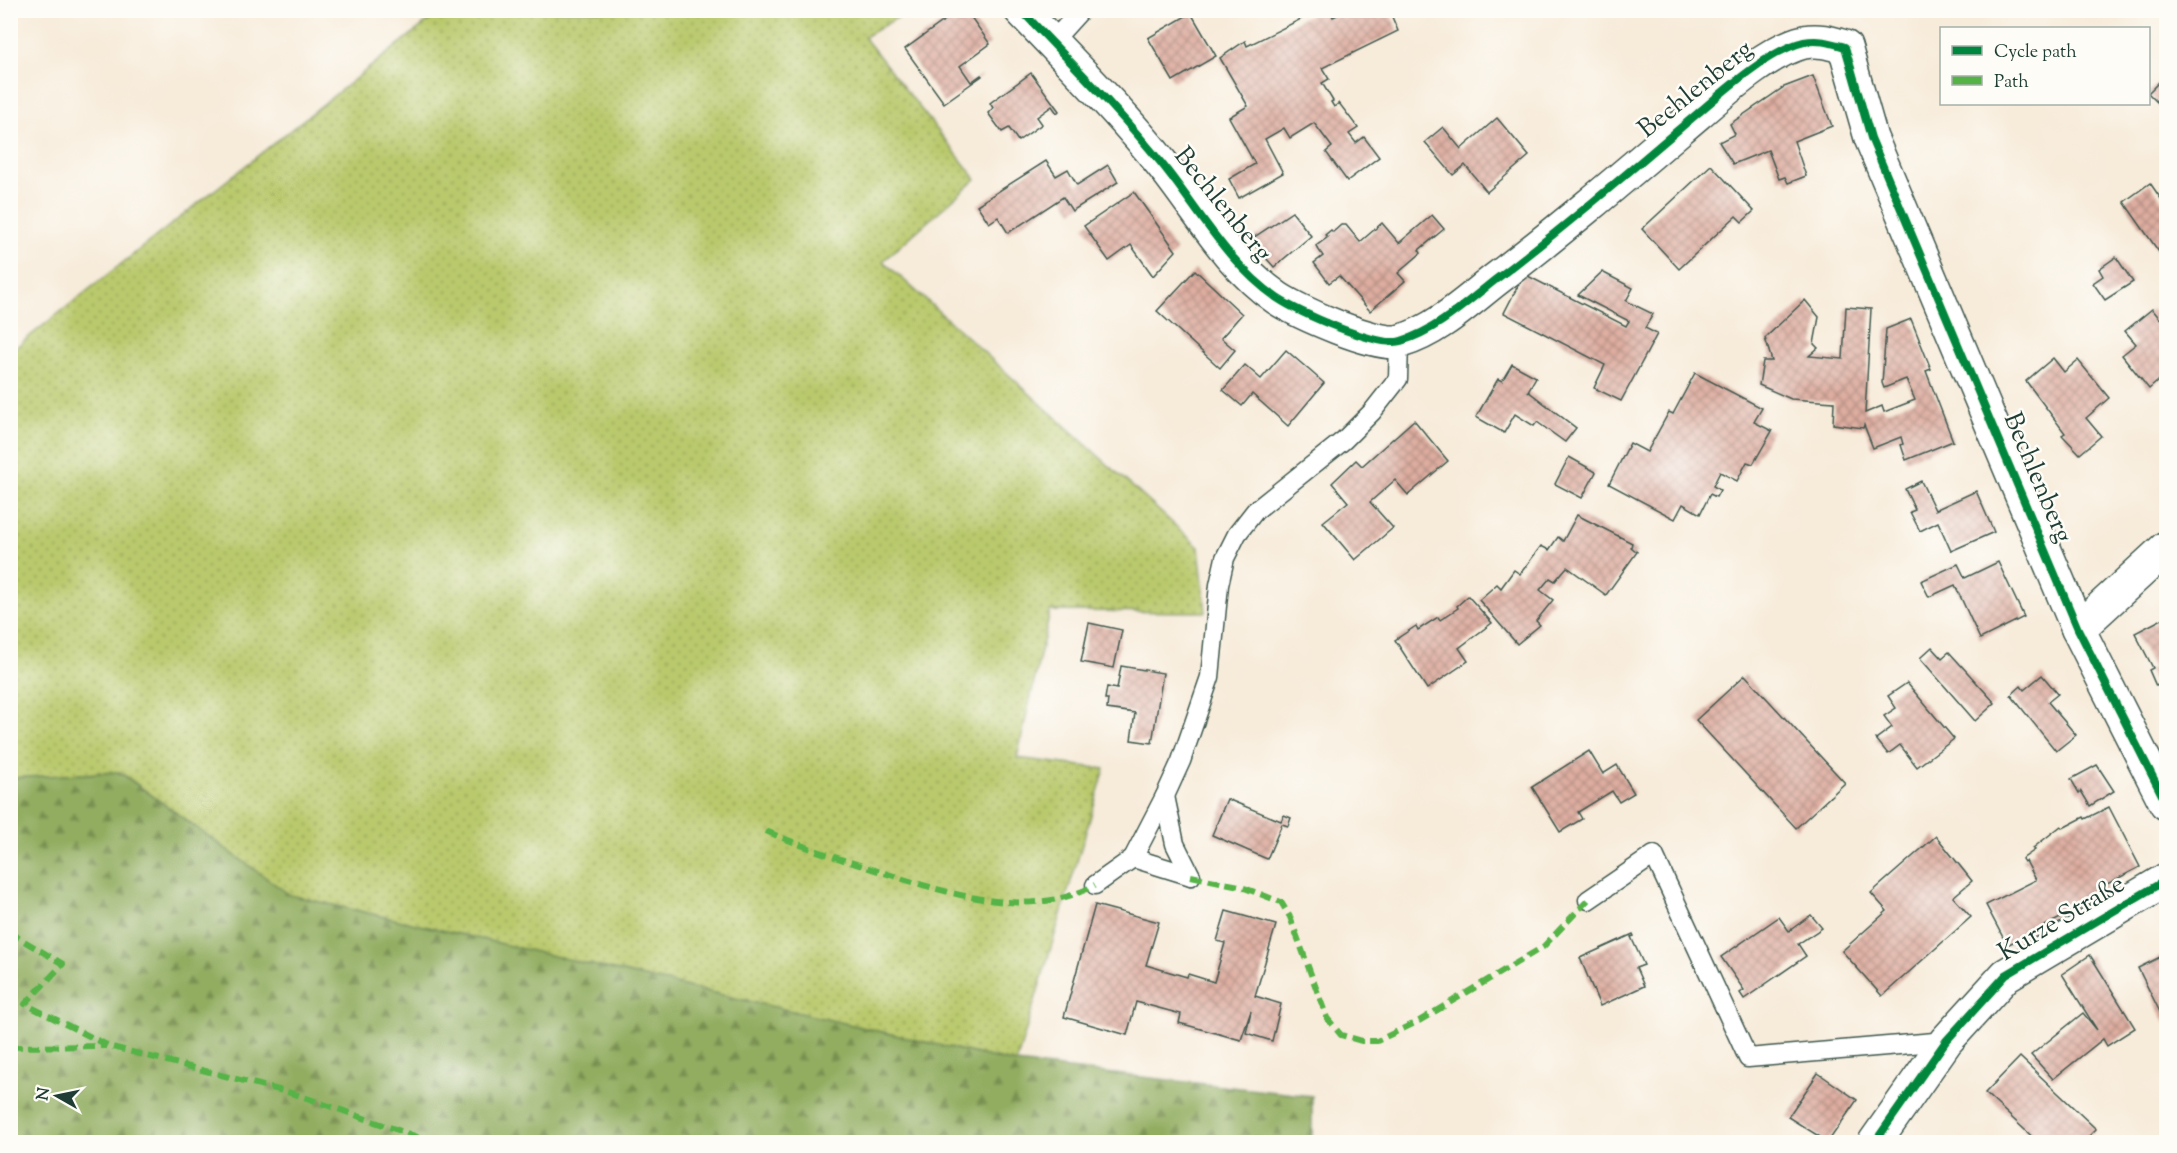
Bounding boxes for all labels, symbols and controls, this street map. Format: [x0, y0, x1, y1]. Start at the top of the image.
legend [1940, 27, 2150, 105]
street label: Bechlenberg [1631, 32, 1761, 148]
text: Cycle path [1994, 40, 2077, 66]
text: Path [1994, 70, 2029, 96]
street label: Bechlenberg [1164, 140, 1280, 270]
street label: Bechlenberg [1993, 407, 2081, 549]
street label: Kurze Straße [1992, 867, 2132, 971]
north arrow [27, 1066, 87, 1126]
text: N [32, 1086, 57, 1102]

